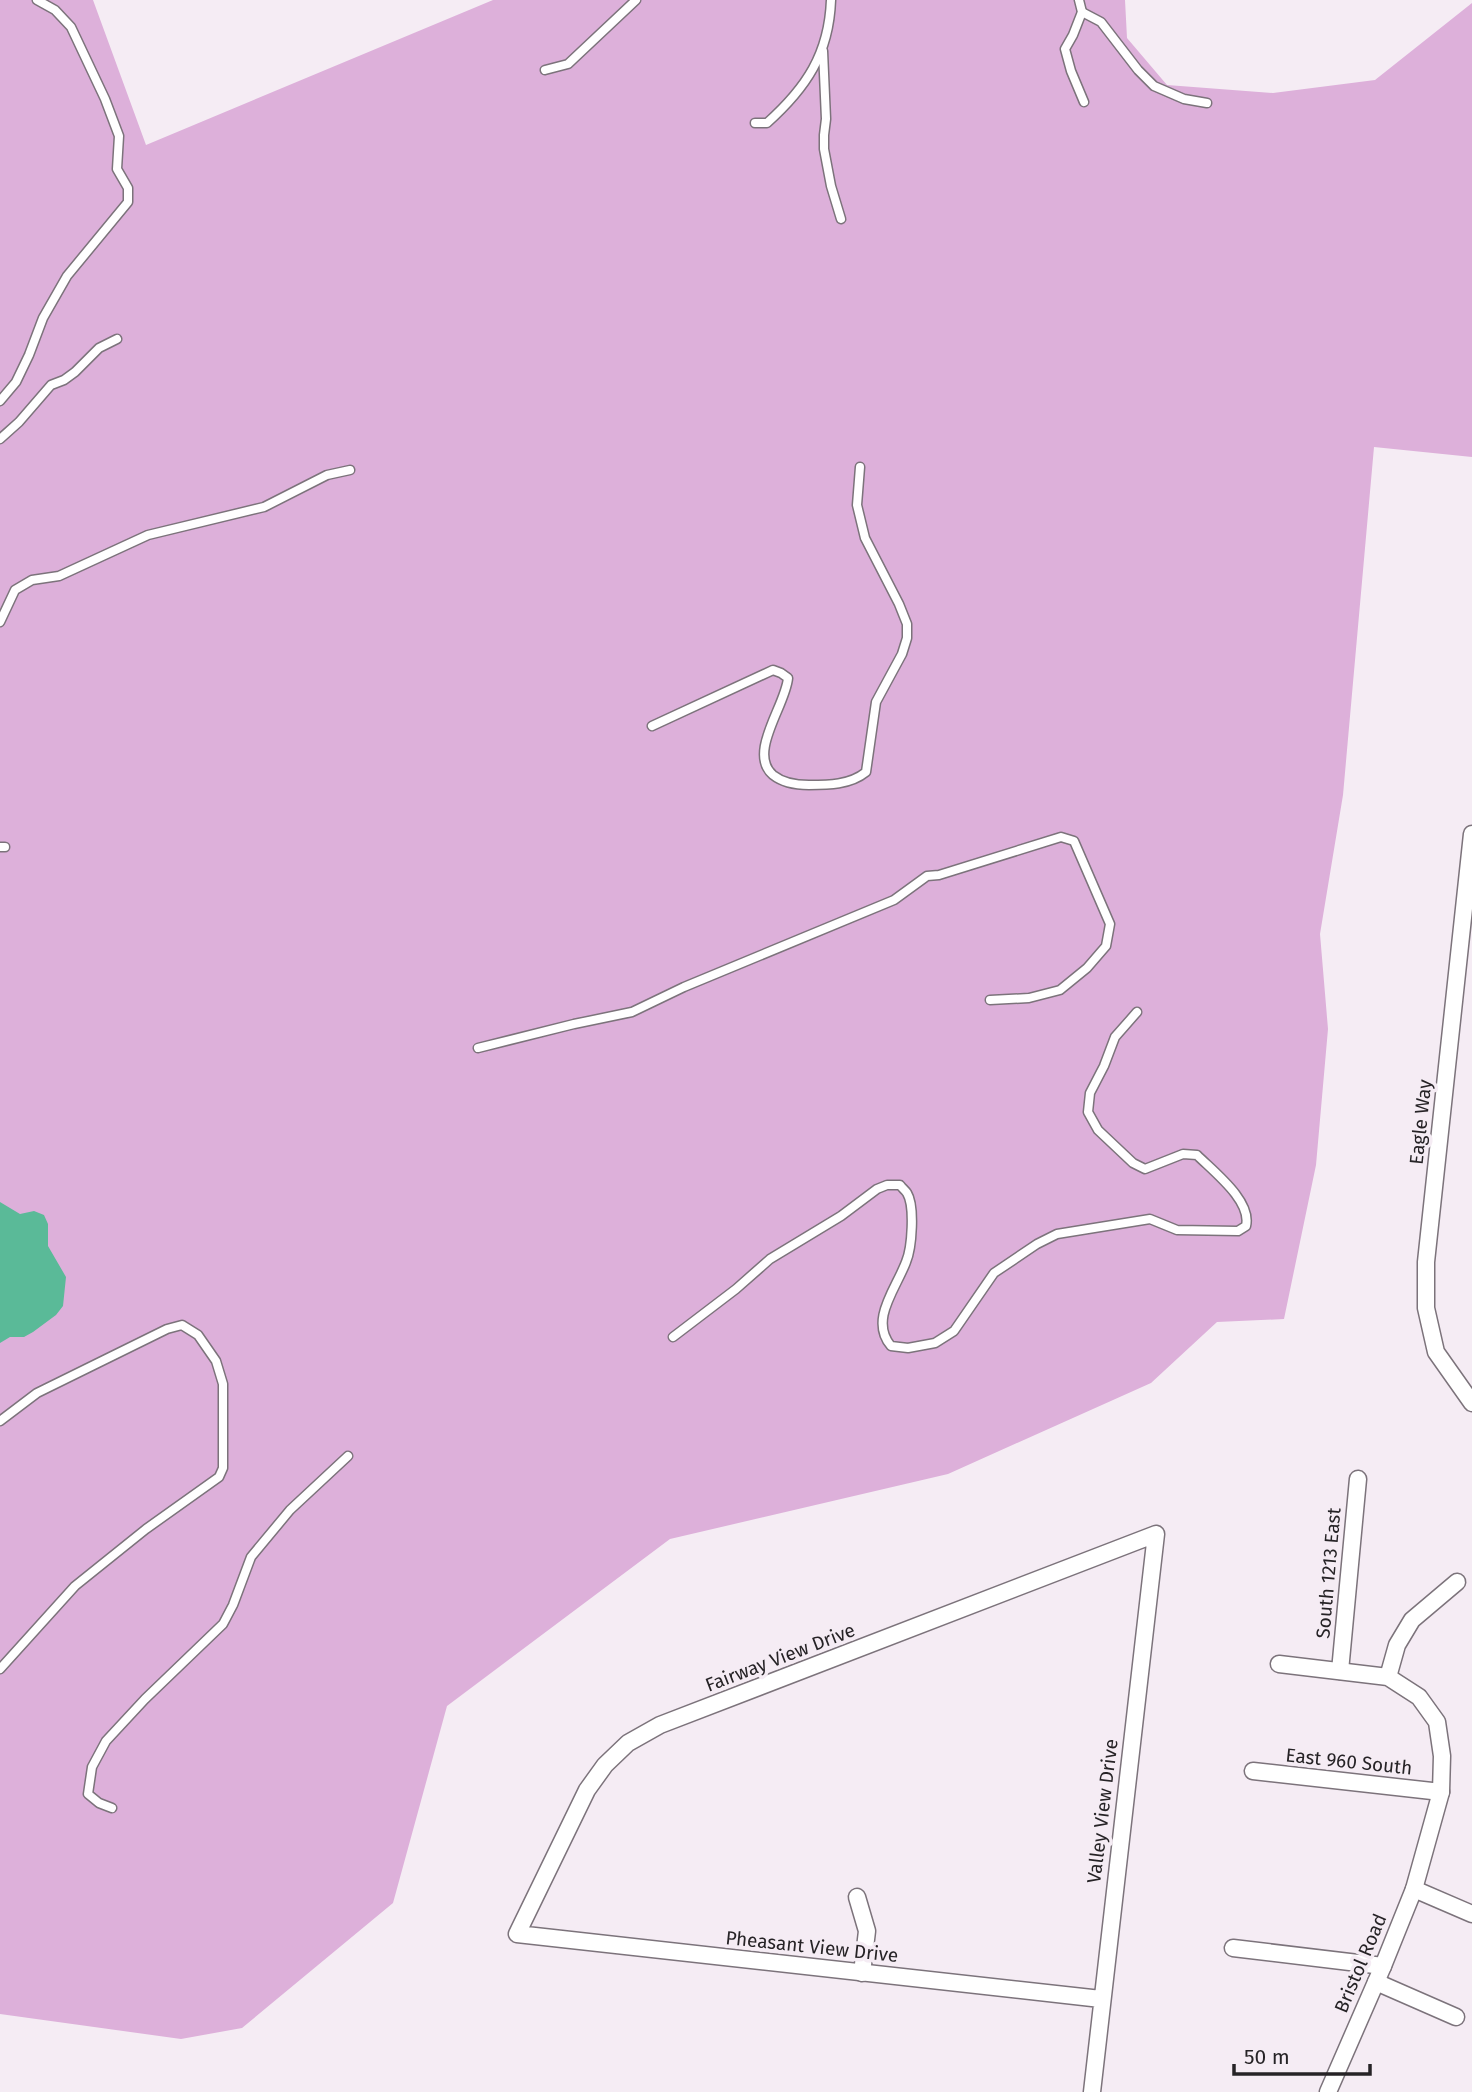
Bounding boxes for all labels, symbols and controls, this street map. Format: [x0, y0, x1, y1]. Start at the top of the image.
street label: Eagle Way [1405, 1078, 1436, 1166]
street label: South 1213 East [1311, 1507, 1346, 1639]
street label: Fairway View Drive [702, 1618, 858, 1697]
street label: Valley View Drive [1082, 1738, 1123, 1884]
street label: East 960 South [1285, 1743, 1413, 1780]
street label: Bristol Road [1329, 1910, 1392, 2016]
street label: Pheasant View Drive [724, 1926, 900, 1967]
scale bar [1234, 2032, 1370, 2076]
text: 50 m [1244, 2044, 1290, 2070]

